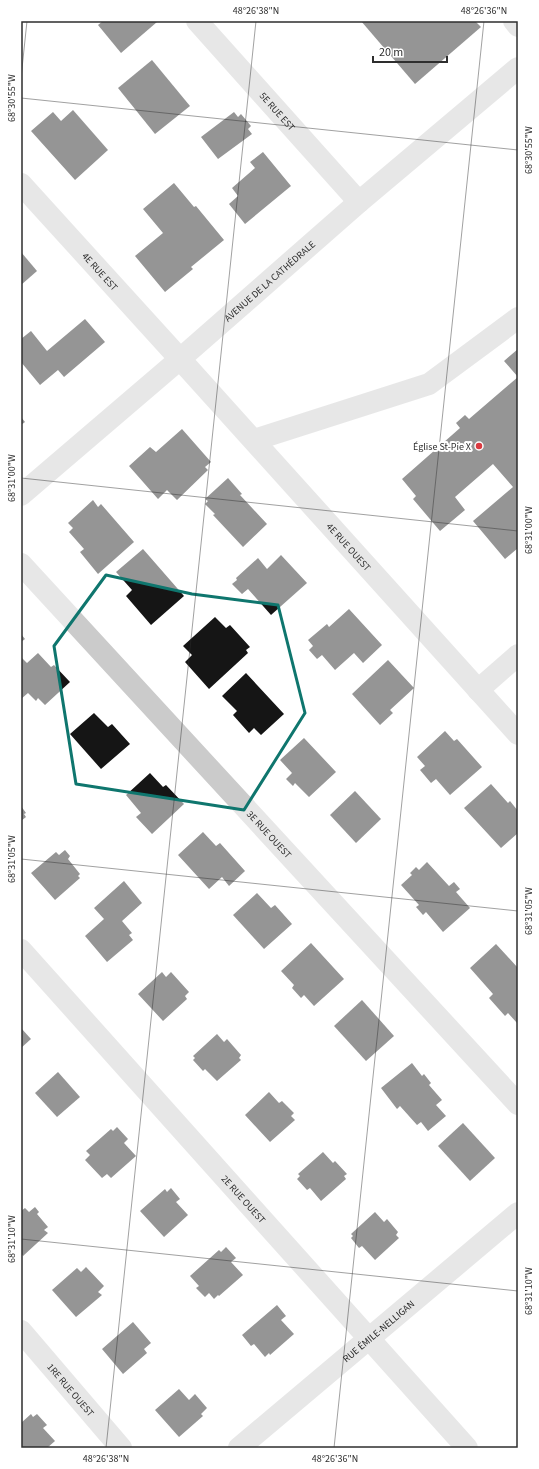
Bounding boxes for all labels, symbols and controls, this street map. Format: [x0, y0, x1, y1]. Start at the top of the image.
text: 48°26'38"N [233, 4, 279, 18]
text: 48°26'36"N [461, 4, 507, 18]
scale bar [373, 38, 447, 64]
text: 20 m [379, 44, 403, 61]
text: 68°30'55"W [5, 74, 19, 122]
street label: 5E RUE EST [256, 89, 298, 135]
text: 68°30'55"W [522, 126, 536, 174]
street label: AVENUE DE LA CATHÉDRALE [221, 238, 319, 325]
street label: 4E RUE EST [78, 250, 121, 295]
place label: Église St-Pie X [413, 440, 471, 454]
marker: Église St-Pie X [474, 441, 484, 451]
text: 68°31'00"W [5, 454, 19, 502]
text: 68°31'00"W [522, 506, 536, 554]
street label: 4E RUE OUEST [323, 520, 374, 575]
street label: 3E RUE OUEST [243, 808, 295, 862]
text: 68°31'05"W [5, 835, 19, 883]
text: 68°31'05"W [522, 887, 536, 935]
street label: 2E RUE OUEST [218, 1172, 269, 1227]
text: 68°31'10"W [5, 1215, 19, 1263]
text: 68°31'10"W [522, 1267, 536, 1315]
street label: RUE ÉMILE-NELLIGAN [340, 1297, 418, 1366]
street label: 1RE RUE OUEST [43, 1360, 98, 1420]
text: 48°26'38"N [83, 1452, 129, 1466]
text: 48°26'36"N [312, 1452, 358, 1466]

